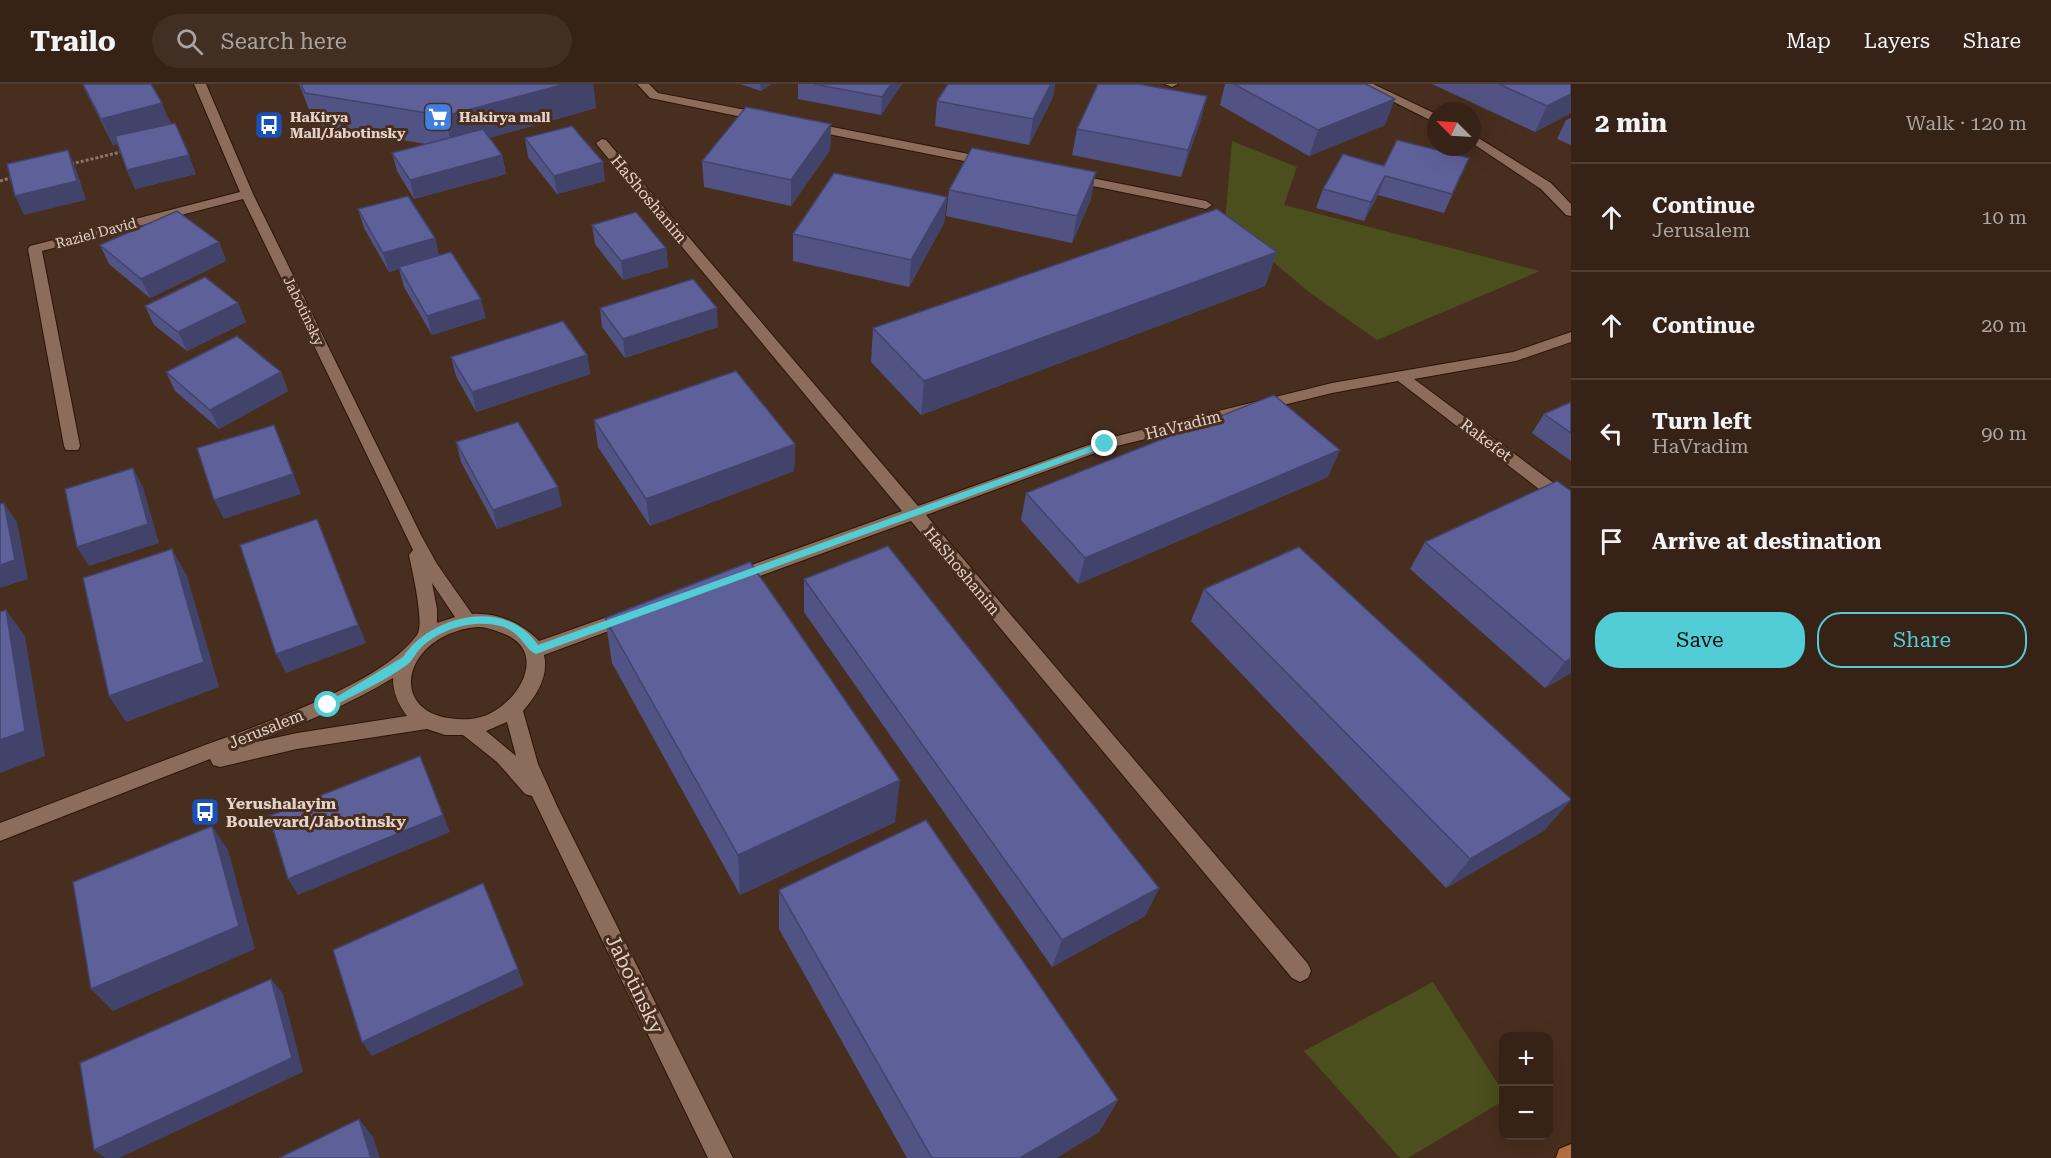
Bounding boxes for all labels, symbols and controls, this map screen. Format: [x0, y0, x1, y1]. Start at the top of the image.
search box [152, 14, 572, 68]
text: Trailo [30, 25, 116, 58]
icon: search [173, 25, 206, 58]
text: Search here [221, 29, 347, 54]
text: Map [1786, 29, 1831, 53]
text: Layers [1864, 29, 1930, 53]
text: Share [1963, 29, 2021, 53]
supermarket icon: Hakirya mall [422, 101, 454, 133]
north arrow [1427, 102, 1481, 156]
text: 2 min [1595, 108, 1667, 138]
bus stop icon: HaKirya Mall/Jabotinsky [253, 109, 285, 141]
place label: HaKirya Mall/Jabotinsky [290, 109, 406, 141]
place label: Hakirya mall [459, 109, 551, 125]
text: Walk · 120 m [1906, 111, 2027, 135]
street label: HaShoshanim [607, 151, 691, 247]
text: Continue [1652, 193, 1755, 218]
icon: ahead [1595, 201, 1628, 234]
text: 10 m [1981, 205, 2027, 229]
street label: Raziel David [54, 214, 138, 252]
text: Jerusalem [1652, 218, 1750, 242]
street label: Jabotinsky [280, 274, 328, 349]
icon: ahead [1595, 309, 1628, 342]
text: Continue [1652, 313, 1755, 338]
text: 20 m [1981, 313, 2027, 337]
street label: HaVradim [1143, 406, 1223, 444]
text: Turn left [1652, 409, 1752, 434]
street label: Rakefet [1457, 415, 1515, 465]
icon: left [1595, 417, 1628, 450]
text: 90 m [1981, 421, 2027, 445]
route end [1091, 430, 1117, 456]
text: HaVradim [1652, 434, 1749, 458]
street label: HaShoshanim [920, 523, 1004, 619]
icon: arrive [1595, 525, 1628, 558]
text: Arrive at destination [1652, 529, 1881, 554]
button: Save [1595, 612, 1805, 668]
button: Share [1817, 612, 2027, 668]
route start [314, 691, 340, 717]
street label: Jerusalem [226, 705, 306, 753]
place label: Yerushalayim Boulevard/Jabotinsky [226, 794, 406, 831]
bus stop icon: Yerushalayim Boulevard/Jabotinsky [189, 796, 221, 828]
street label: Jabotinsky [601, 930, 669, 1038]
map controls [1499, 1032, 1553, 1140]
button: + [1499, 1032, 1553, 1086]
button: − [1499, 1086, 1553, 1140]

